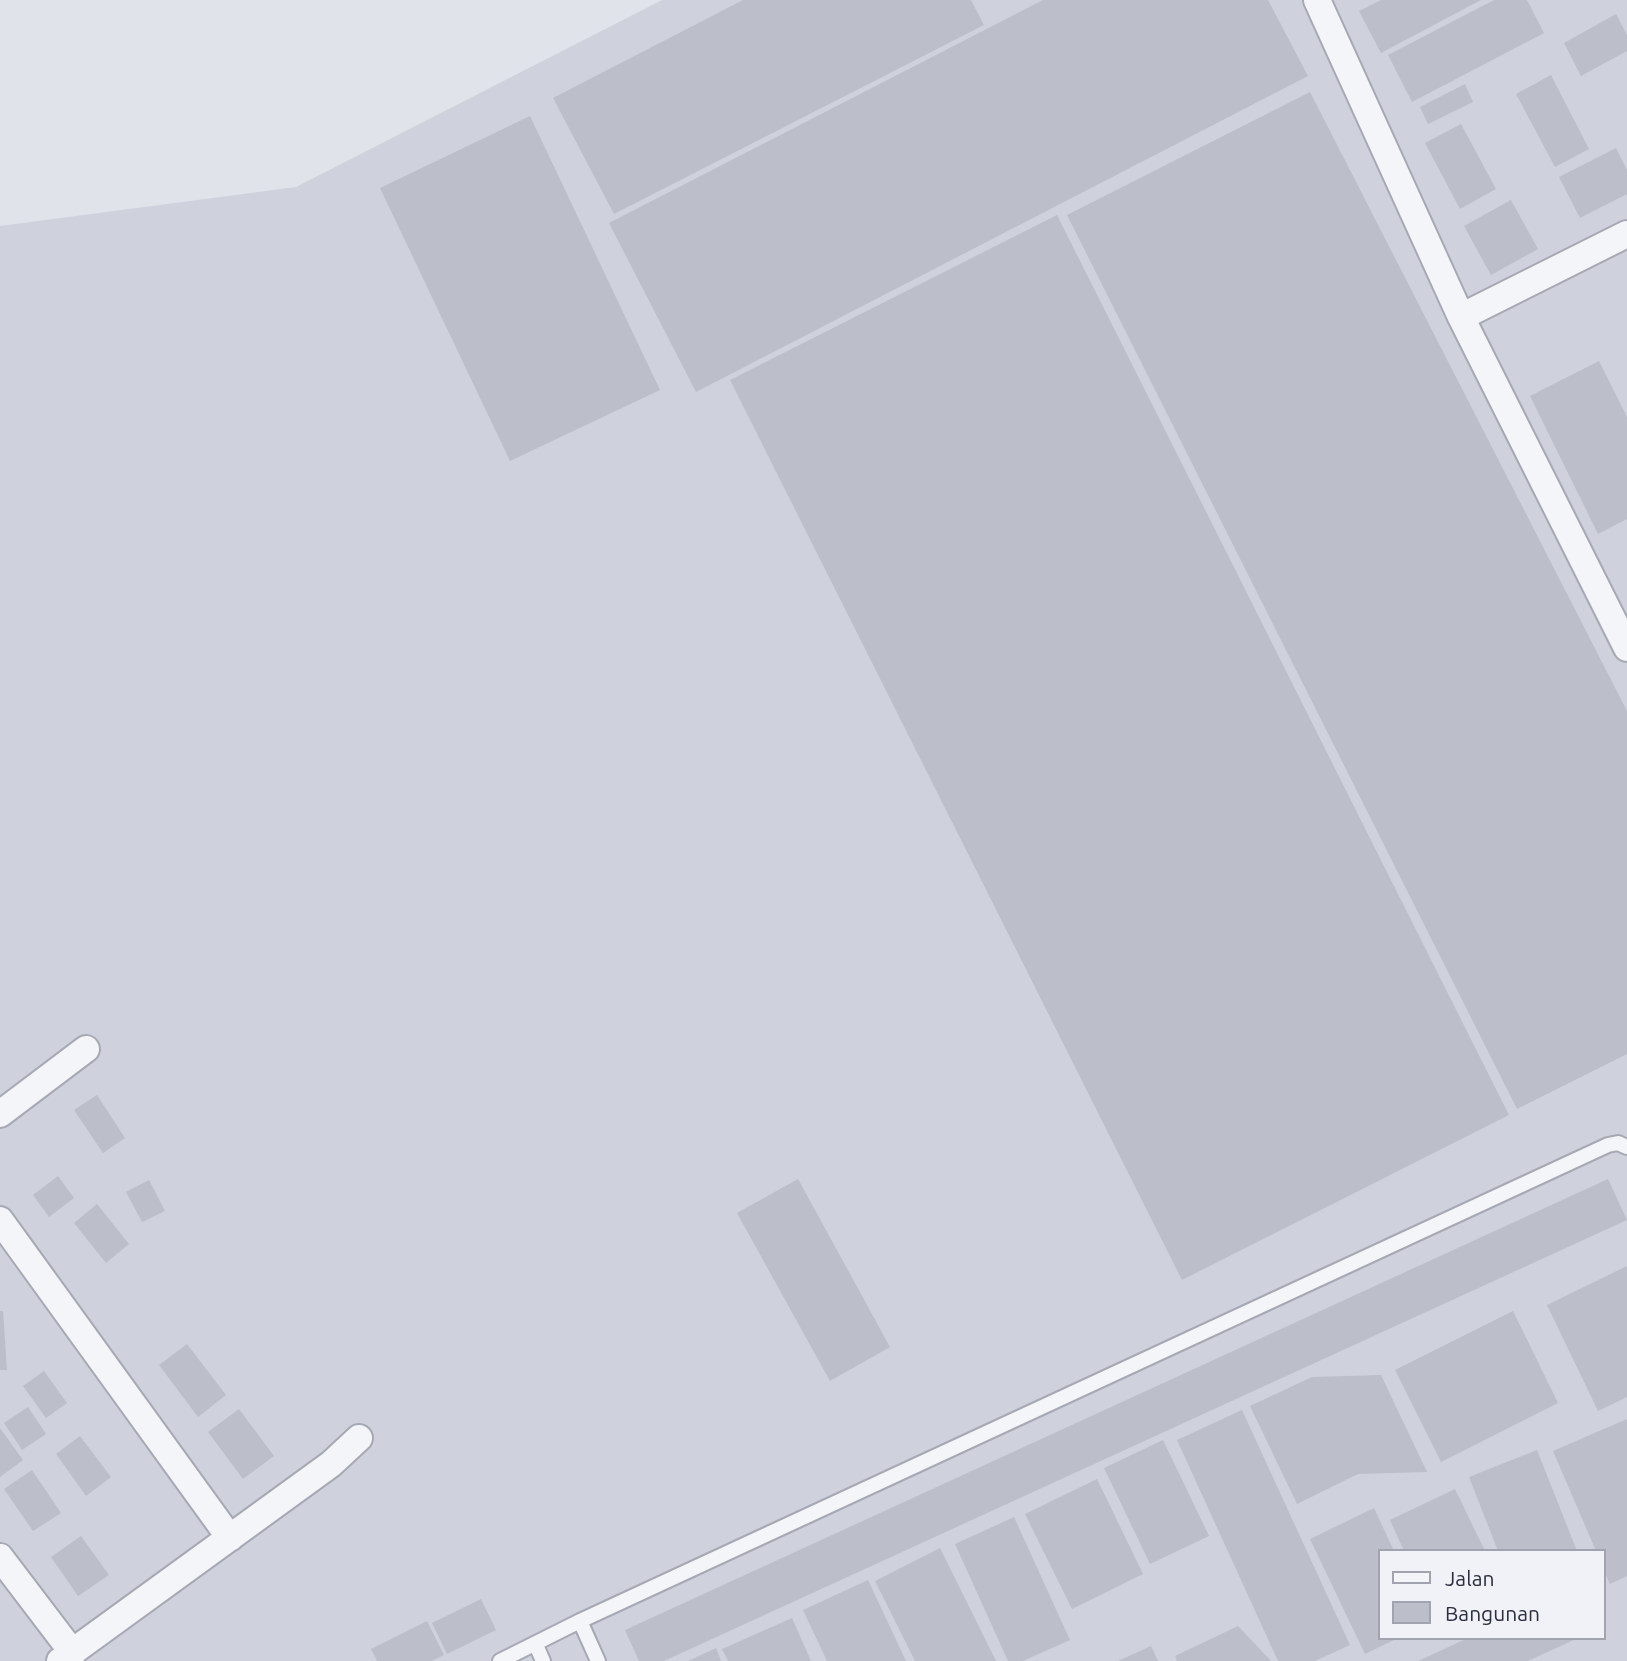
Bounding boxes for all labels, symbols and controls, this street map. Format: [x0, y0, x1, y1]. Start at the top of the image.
legend [1378, 1549, 1606, 1640]
text: Jalan [1445, 1566, 1494, 1590]
text: Bangunan [1445, 1601, 1540, 1625]

